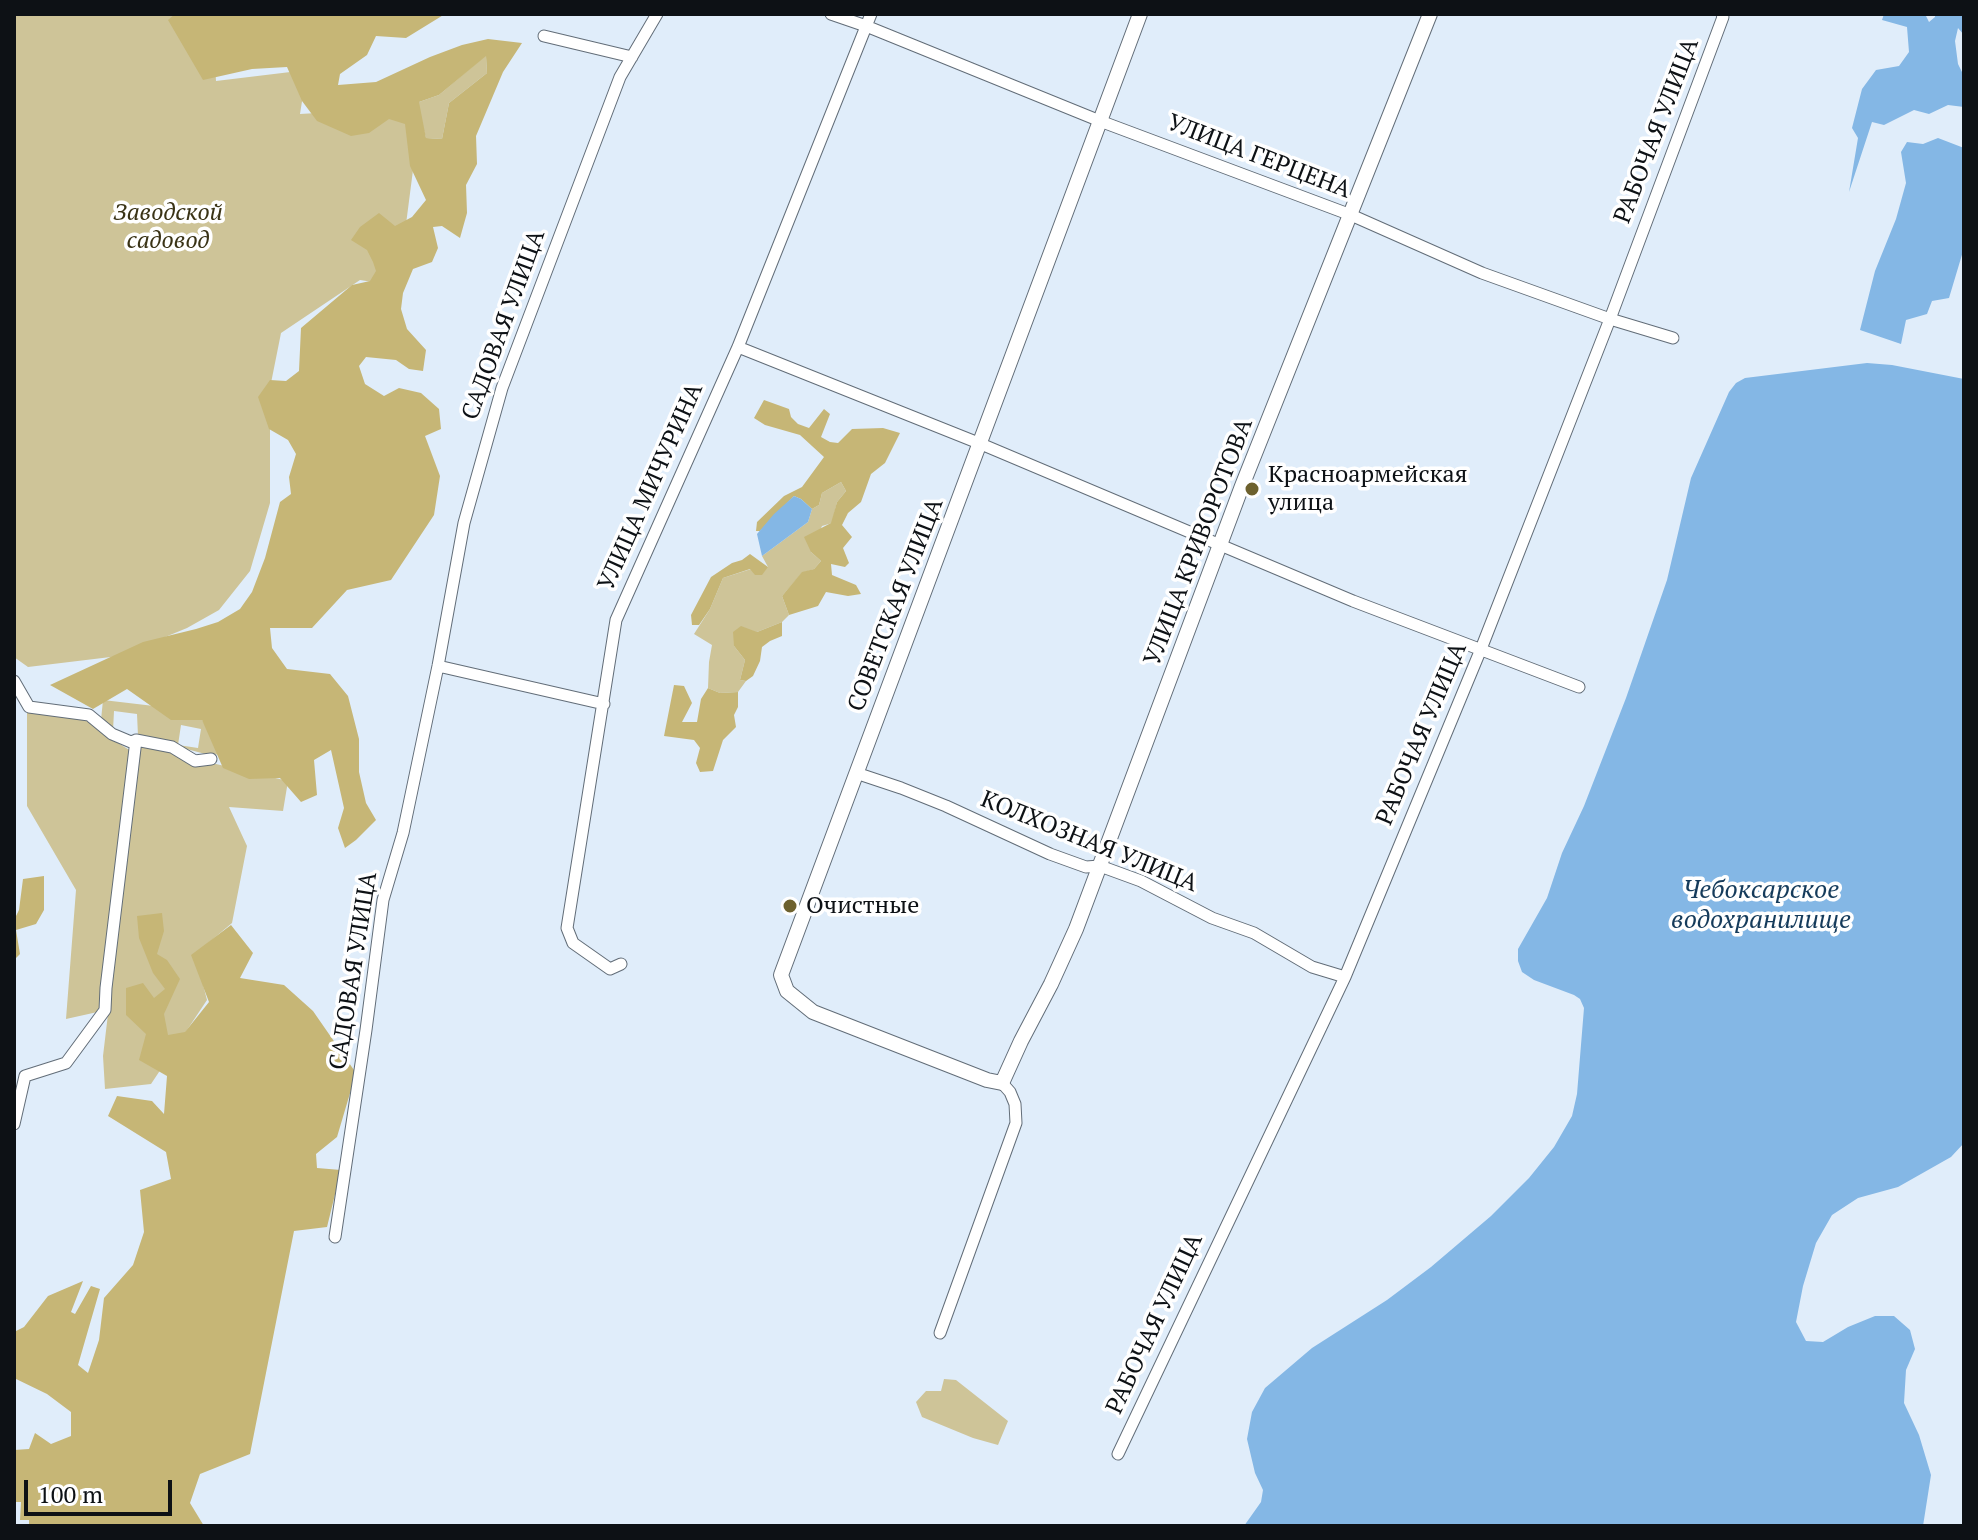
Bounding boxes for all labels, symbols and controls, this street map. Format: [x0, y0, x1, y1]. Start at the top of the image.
street label: РАБОЧАЯ УЛИЦА [1608, 34, 1706, 228]
street label: УЛИЦА ГЕРЦЕНА [1163, 109, 1355, 205]
park label: Заводской садовод [113, 199, 223, 255]
street label: САДОВАЯ УЛИЦА [456, 226, 552, 424]
street label: УЛИЦА МИЧУРИНА [592, 379, 710, 595]
street label: УЛИЦА КРИВОРОТОВА [1139, 414, 1259, 670]
place label: Красноармейская улица [1268, 461, 1467, 517]
marker: Красноармейская улица [1243, 480, 1261, 498]
street label: СОВЕТСКАЯ УЛИЦА [842, 494, 950, 716]
street label: РАБОЧАЯ УЛИЦА [1370, 638, 1474, 830]
street label: КОЛХОЗНАЯ УЛИЦА [976, 785, 1202, 899]
street label: САДОВАЯ УЛИЦА [324, 870, 384, 1072]
water label: Чебоксарское водохранилище [1671, 875, 1851, 936]
place label: Очистные [806, 892, 919, 920]
marker: Очистные [781, 897, 799, 915]
street label: РАБОЧАЯ УЛИЦА [1101, 1229, 1209, 1419]
scale bar [28, 1464, 176, 1514]
text: 100 m [38, 1478, 103, 1510]

